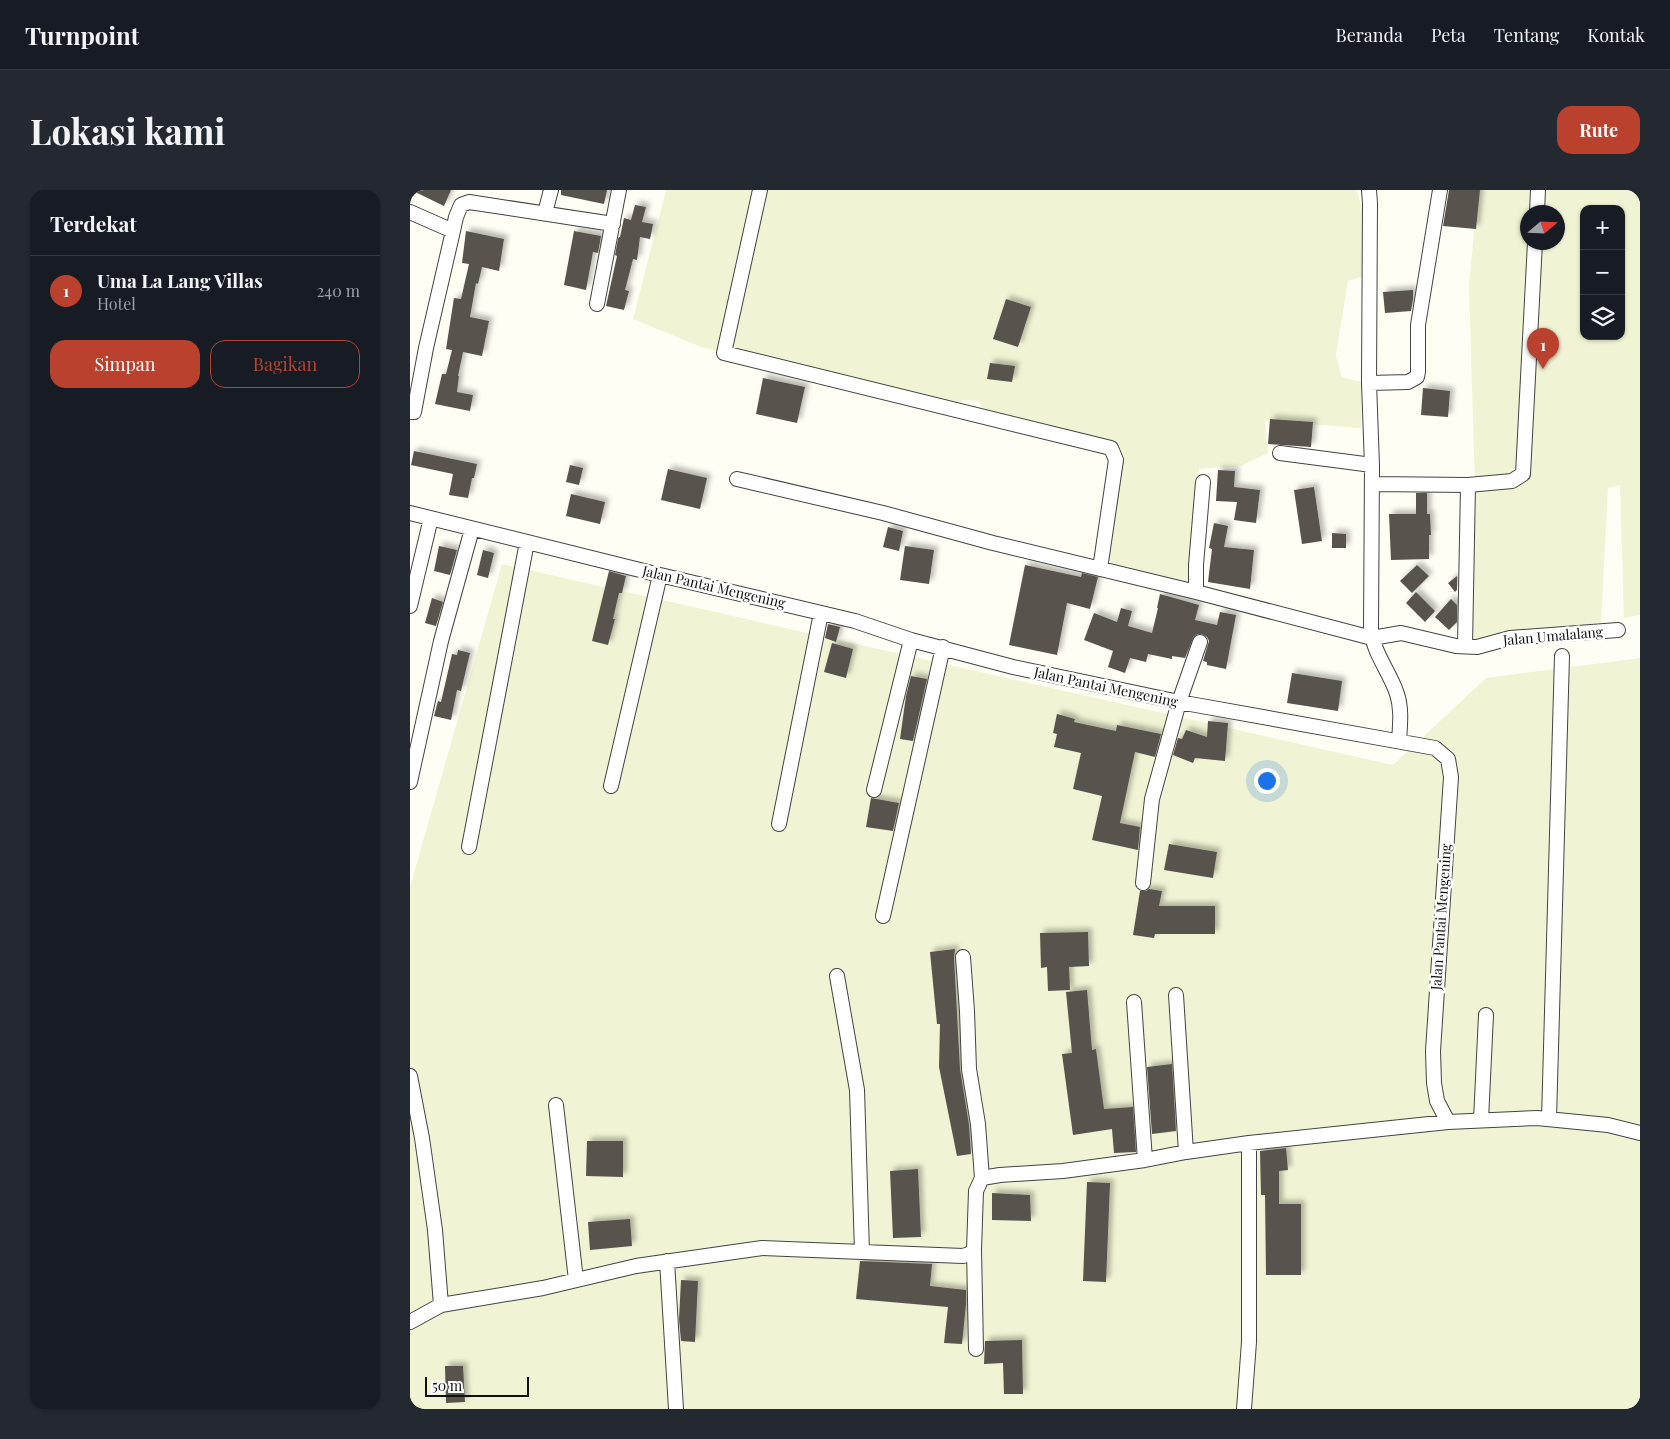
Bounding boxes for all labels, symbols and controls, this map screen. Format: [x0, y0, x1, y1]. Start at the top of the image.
text: Turnpoint [25, 19, 139, 51]
text: Beranda [1335, 23, 1403, 47]
text: Peta [1431, 23, 1466, 47]
text: Tentang [1494, 23, 1559, 47]
text: Kontak [1587, 23, 1645, 47]
button: Rute [1557, 106, 1640, 154]
text: Lokasi kami [30, 107, 225, 154]
north arrow [1520, 205, 1565, 250]
map controls [1580, 205, 1625, 340]
button: + [1580, 205, 1625, 250]
text: Terdekat [50, 209, 137, 237]
button: − [1580, 250, 1625, 295]
text: Uma La Lang Villas [97, 267, 263, 293]
text: 1 [63, 280, 69, 301]
text: 240 m [317, 280, 360, 301]
text: Hotel [97, 293, 136, 314]
button: layers [1580, 295, 1625, 340]
pin: 1 [1527, 328, 1559, 369]
button: Simpan [50, 340, 200, 388]
button: Bagikan [210, 340, 360, 388]
street label: Jalan Pantai Mengening [640, 561, 788, 612]
street label: Jalan Umalalang [1501, 622, 1604, 649]
street label: Jalan Pantai Mengening [1031, 662, 1180, 711]
your location [1254, 768, 1280, 794]
street label: Jalan Pantai Mengening [1426, 843, 1455, 992]
scale bar [425, 1374, 529, 1397]
text: 50 m [432, 1376, 462, 1395]

